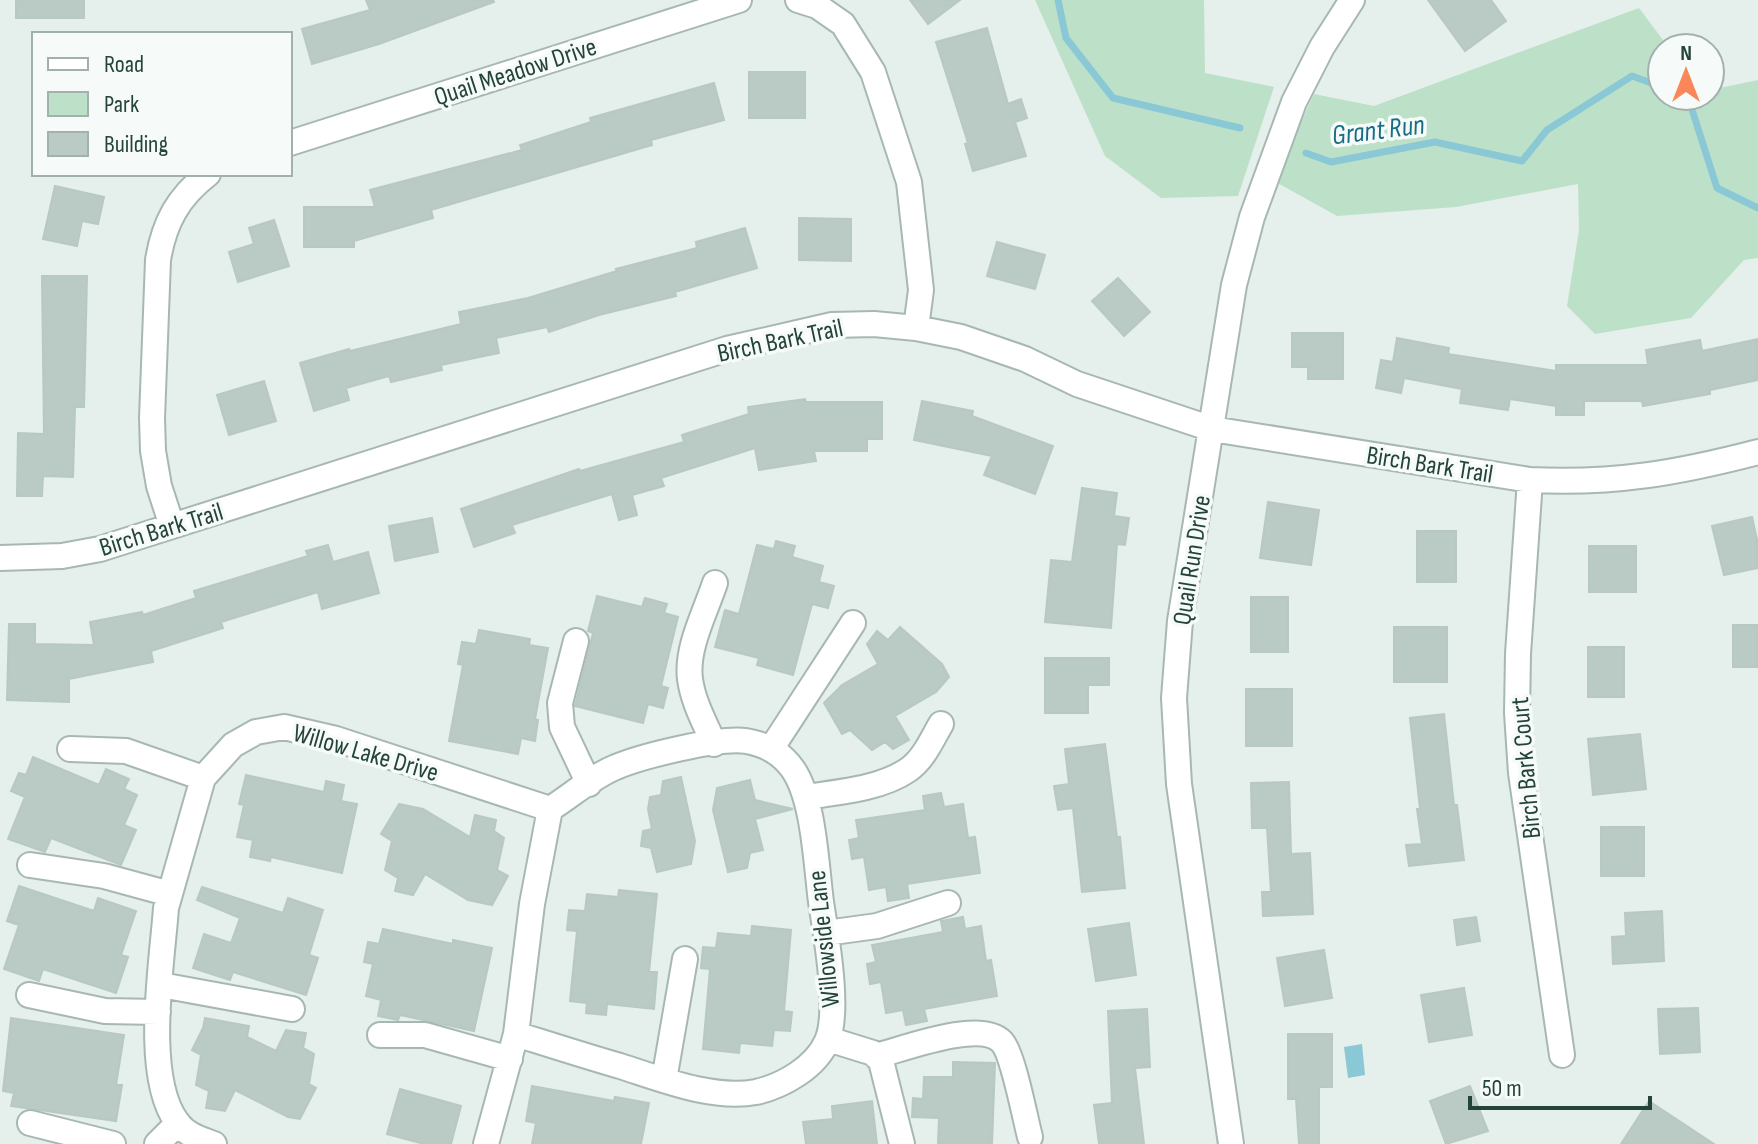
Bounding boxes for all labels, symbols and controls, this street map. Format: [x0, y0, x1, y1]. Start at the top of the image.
legend [32, 32, 292, 176]
street label: Quail Meadow Drive [430, 32, 601, 113]
north arrow [1646, 32, 1726, 112]
text: N [1680, 40, 1692, 67]
text: Road [104, 50, 144, 79]
text: Park [104, 90, 139, 119]
water label: Grant Run [1330, 108, 1427, 153]
text: Building [104, 130, 168, 159]
street label: Birch Bark Trail [715, 313, 846, 370]
street label: Birch Bark Trail [1364, 440, 1495, 491]
street label: Quail Run Drive [1167, 493, 1218, 627]
street label: Birch Bark Trail [96, 497, 227, 564]
street label: Birch Bark Court [1505, 696, 1548, 840]
street label: Willow Lake Drive [289, 718, 442, 789]
street label: Willowside Lane [802, 869, 847, 1009]
scale bar [1470, 1060, 1650, 1110]
text: 50 m [1482, 1074, 1522, 1103]

